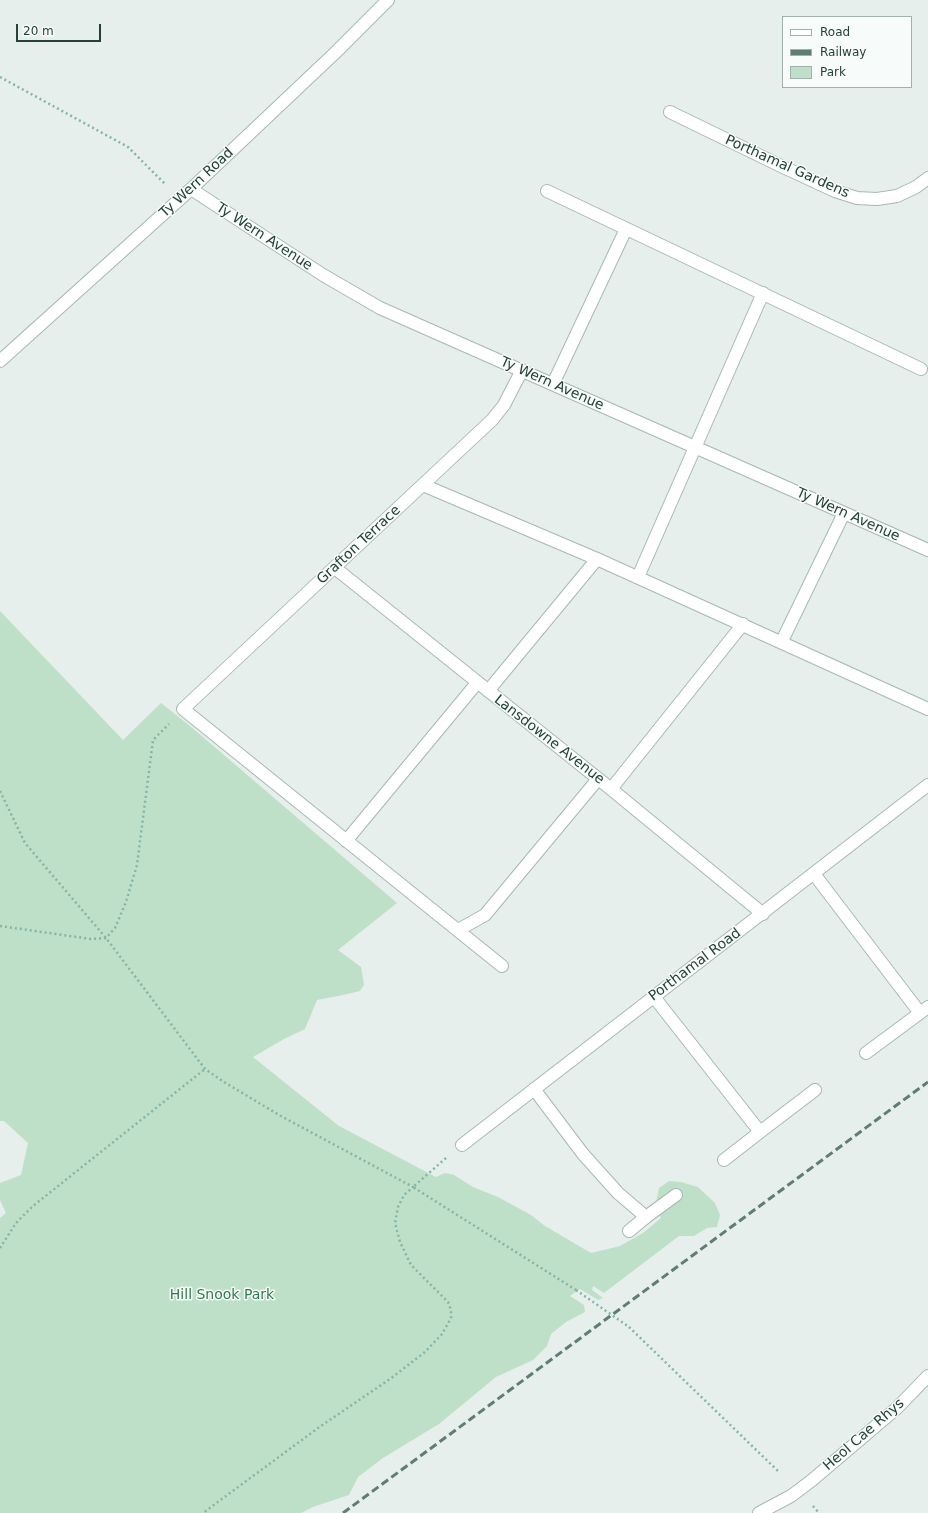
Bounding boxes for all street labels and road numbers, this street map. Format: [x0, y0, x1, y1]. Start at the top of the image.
street label: Porthamal Gardens [722, 132, 852, 202]
street label: Ty Wern Road [157, 145, 237, 221]
street label: Ty Wern Avenue [213, 200, 315, 274]
street label: Ty Wern Avenue [498, 354, 606, 414]
street label: Ty Wern Avenue [794, 485, 902, 545]
street label: Grafton Terrace [314, 502, 404, 588]
street label: Lansdowne Avenue [490, 692, 608, 788]
street label: Porthamal Road [646, 925, 744, 1005]
street label: Heol Cae Rhys [820, 1395, 908, 1475]

